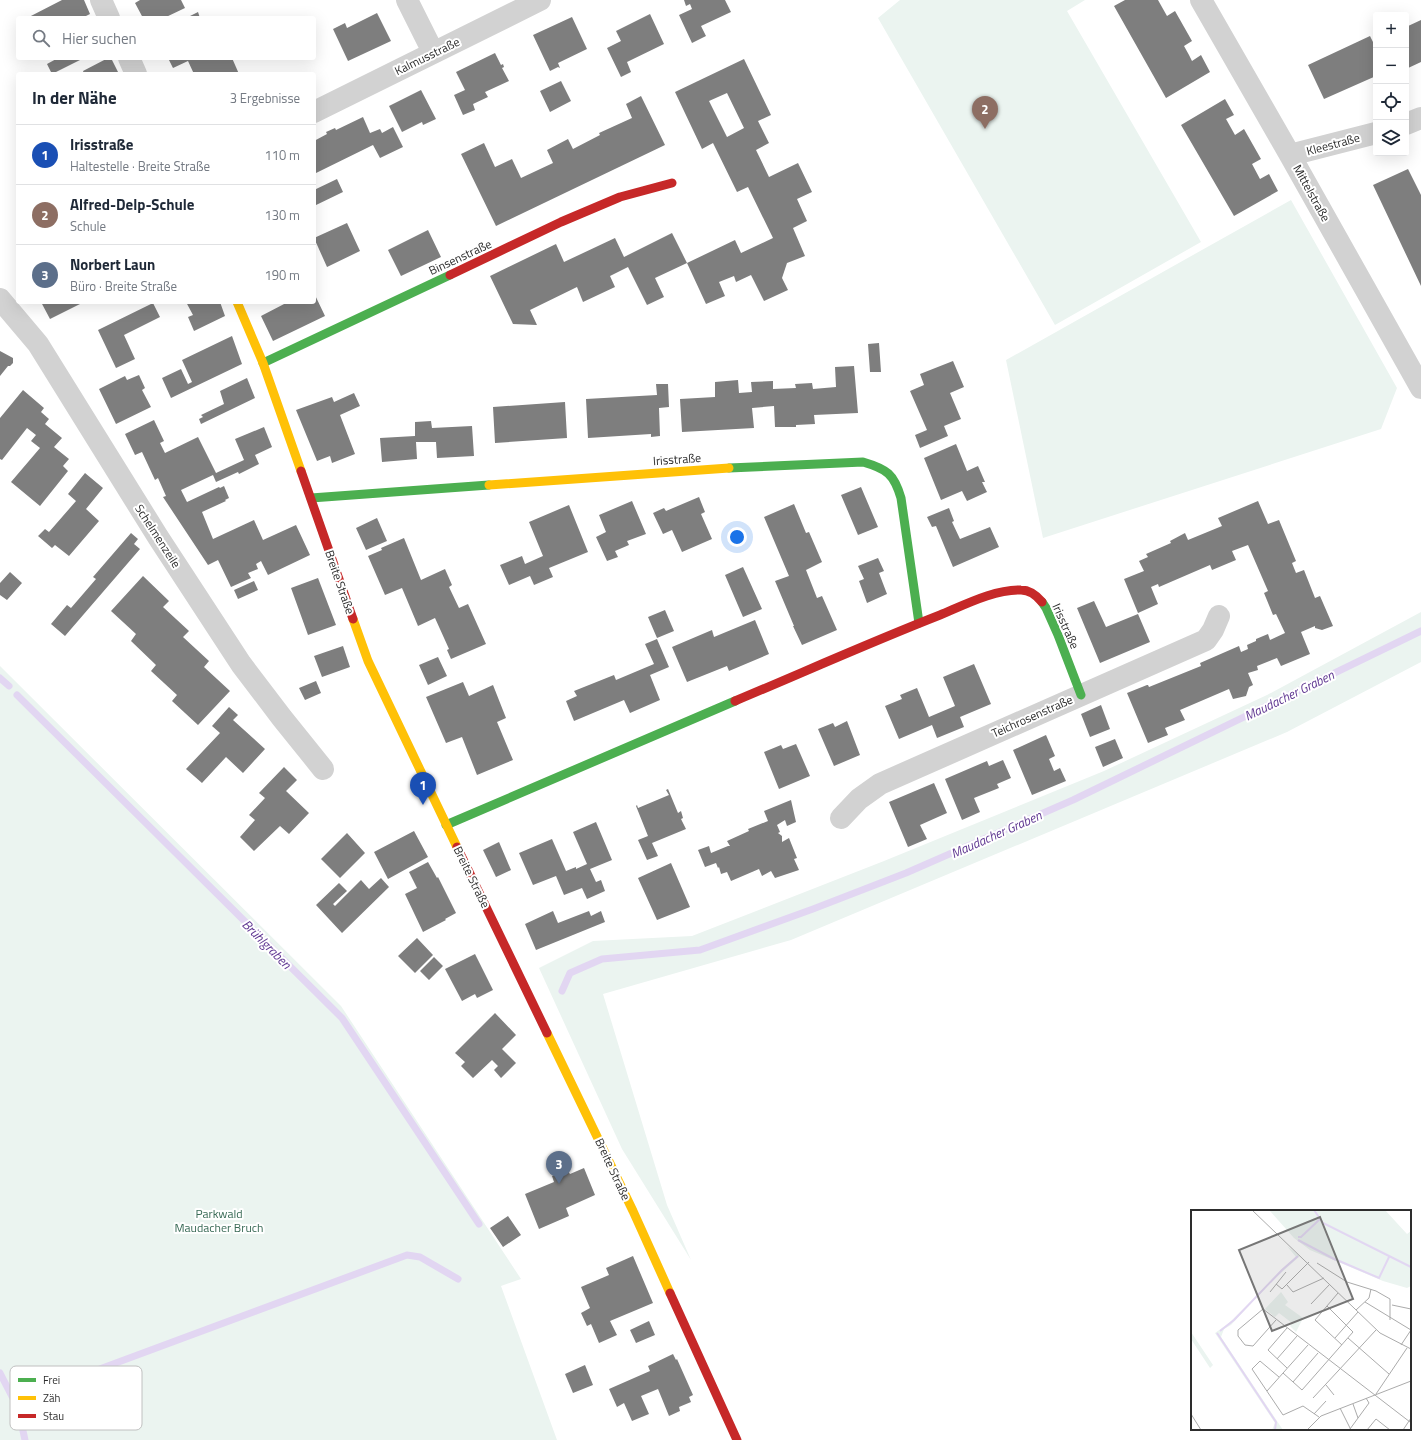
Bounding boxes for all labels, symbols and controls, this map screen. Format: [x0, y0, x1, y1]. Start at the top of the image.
map controls [1373, 12, 1409, 156]
button: + [1373, 12, 1409, 48]
search box [16, 16, 316, 60]
icon: search [30, 27, 52, 49]
text: Hier suchen [62, 27, 137, 50]
street label: Kalmusstraße [391, 32, 463, 80]
button: − [1373, 48, 1409, 84]
button: locate [1373, 84, 1409, 120]
text: In der Nähe [32, 85, 117, 111]
text: 3 Ergebnisse [230, 88, 300, 108]
pin: 2 [972, 96, 998, 129]
button: layers [1373, 120, 1409, 156]
street label: Kleestraße [1304, 128, 1362, 160]
text: Irisstraße [70, 133, 133, 156]
text: 1 [41, 145, 49, 165]
text: 110 m [264, 145, 300, 165]
text: Haltestelle · Breite Straße [70, 156, 210, 176]
street label: Mittelstraße [1288, 161, 1336, 225]
text: Alfred-Delp-Schule [70, 193, 194, 216]
text: 2 [41, 205, 49, 225]
text: 130 m [264, 205, 300, 225]
text: Schule [70, 216, 106, 236]
street label: Binsenstraße [425, 234, 495, 280]
text: Norbert Laun [70, 253, 155, 276]
text: 3 [41, 265, 49, 285]
text: 190 m [264, 265, 300, 285]
text: Büro · Breite Straße [70, 276, 177, 296]
street label: Irisstraße [652, 448, 702, 470]
street label: Schelmenzeile [130, 500, 186, 572]
your location [727, 527, 747, 547]
street label: Breite Straße [320, 547, 360, 617]
street label: Irisstraße [1048, 600, 1084, 652]
water label: Maudacher Graben [1241, 664, 1338, 725]
street label: Teichrosenstraße [988, 690, 1076, 742]
pin: 1 [410, 772, 436, 805]
water label: Maudacher Graben [947, 805, 1045, 863]
street label: Breite Straße [449, 843, 495, 911]
water label: Brühlgraben [238, 915, 297, 974]
street label: Breite Straße [590, 1135, 636, 1203]
pin: 3 [546, 1151, 572, 1184]
park label: Parkwald Maudacher Bruch [175, 1204, 263, 1237]
inset map [1191, 1210, 1411, 1430]
legend [10, 1366, 142, 1430]
text: Frei [43, 1372, 60, 1388]
text: Zäh [43, 1390, 60, 1406]
text: Stau [43, 1408, 64, 1424]

